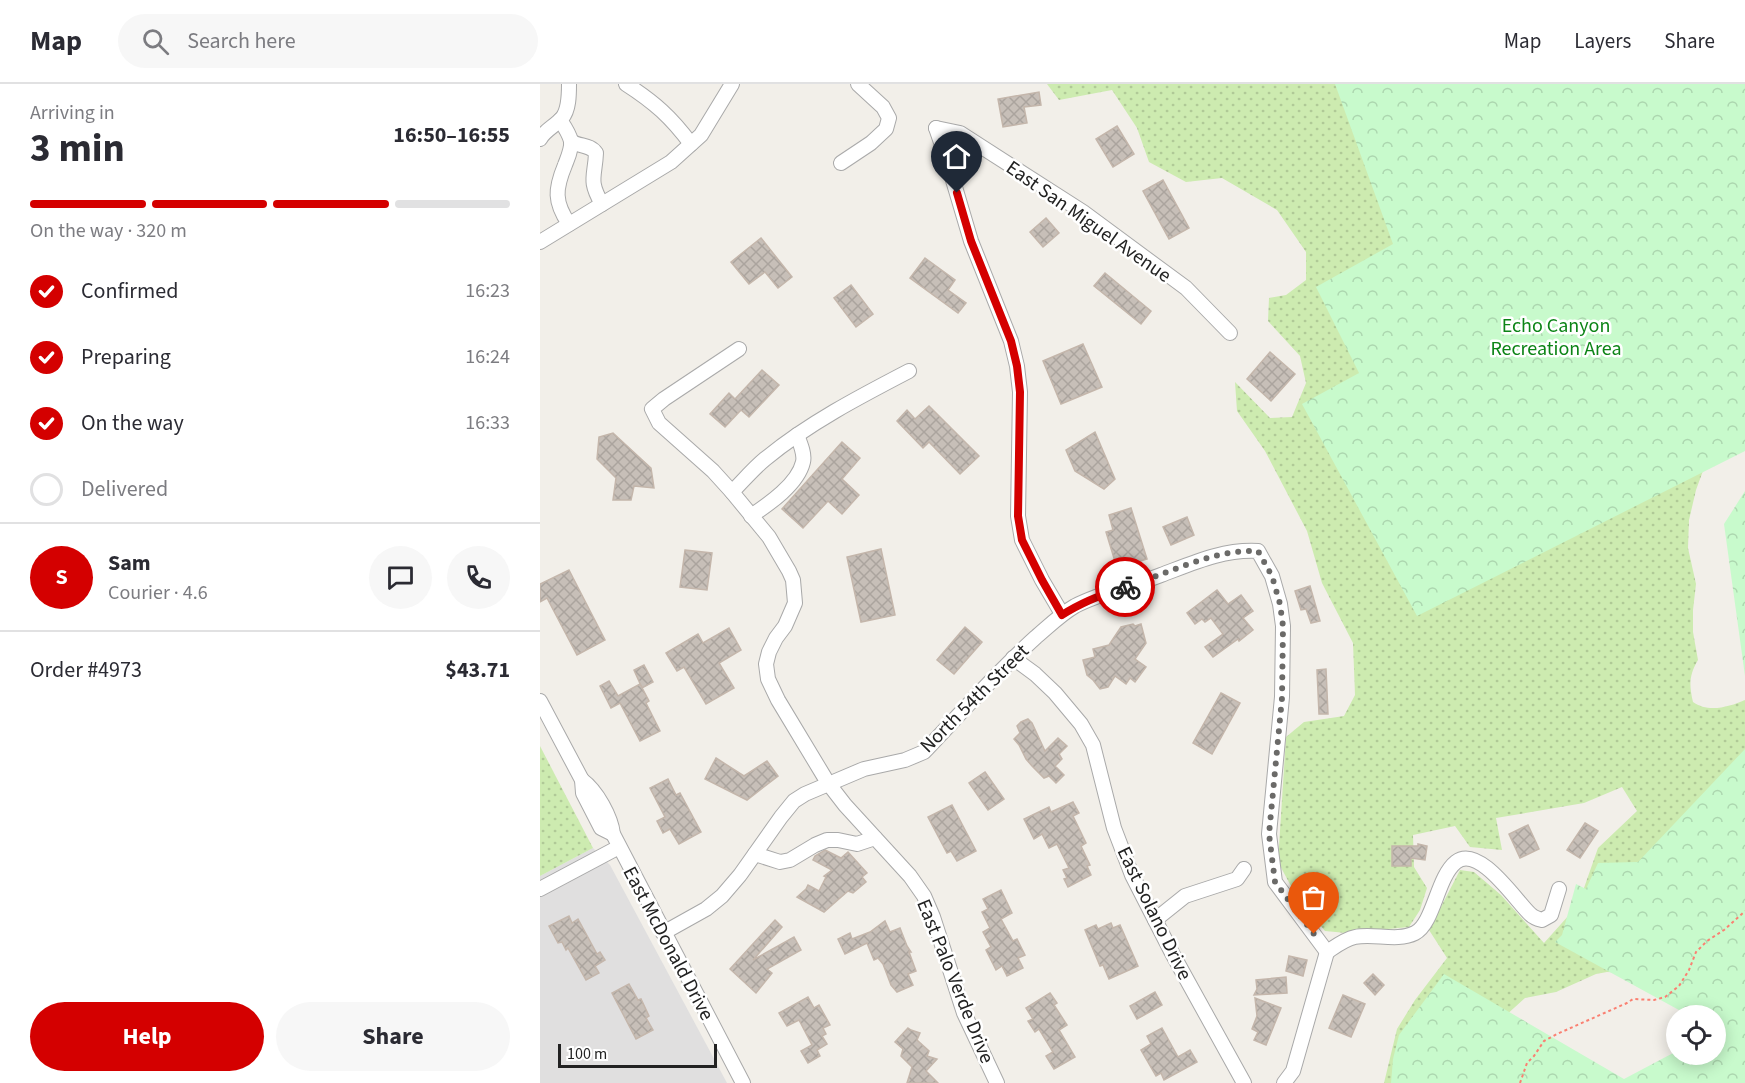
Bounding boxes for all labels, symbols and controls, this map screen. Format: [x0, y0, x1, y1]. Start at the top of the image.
search box [118, 14, 538, 68]
text: Map [30, 21, 82, 61]
icon: search [139, 25, 172, 58]
text: Search here [187, 25, 296, 57]
text: Map [1504, 26, 1541, 56]
text: Layers [1574, 26, 1631, 56]
text: Share [1664, 26, 1715, 56]
text: Arriving in [30, 99, 115, 127]
text: 16:50–16:55 [393, 119, 510, 151]
text: 3 min [30, 121, 125, 177]
pin [931, 131, 982, 193]
icon: home [940, 140, 973, 173]
street label: East San Miguel Avenue [1000, 154, 1177, 290]
text: On the way · 320 m [30, 217, 187, 245]
icon: check [30, 275, 63, 308]
text: Confirmed [81, 275, 178, 307]
text: 16:23 [465, 277, 510, 305]
park label: Echo Canyon Recreation Area [1490, 312, 1622, 363]
icon: check [30, 341, 63, 374]
text: Preparing [81, 341, 171, 373]
text: 16:24 [465, 343, 510, 371]
icon: check [30, 407, 63, 440]
text: On the way [81, 407, 184, 439]
text: 16:33 [465, 409, 510, 437]
text: Delivered [81, 473, 168, 505]
button: chat [369, 546, 432, 609]
button: phone [447, 546, 510, 609]
text: Sam [108, 547, 151, 579]
courier [1095, 557, 1155, 617]
text: S [55, 561, 68, 593]
icon: bike [1109, 571, 1142, 604]
text: Courier · 4.6 [108, 579, 208, 607]
street label: North 54th Street [914, 638, 1036, 760]
text: Order #4973 [30, 654, 142, 686]
text: $43.71 [445, 654, 510, 686]
street label: East Solano Drive [1110, 842, 1199, 985]
street label: East McDonald Drive [616, 862, 721, 1025]
pin [1288, 872, 1339, 934]
icon: bag [1297, 881, 1330, 914]
street label: East Palo Verde Drive [909, 895, 1001, 1068]
button: Help [30, 1002, 264, 1071]
button: Share [276, 1002, 510, 1071]
map controls [1666, 1005, 1726, 1065]
button: locate [1666, 1005, 1726, 1065]
scale bar [558, 1041, 717, 1068]
text: 100 m [567, 1043, 607, 1065]

